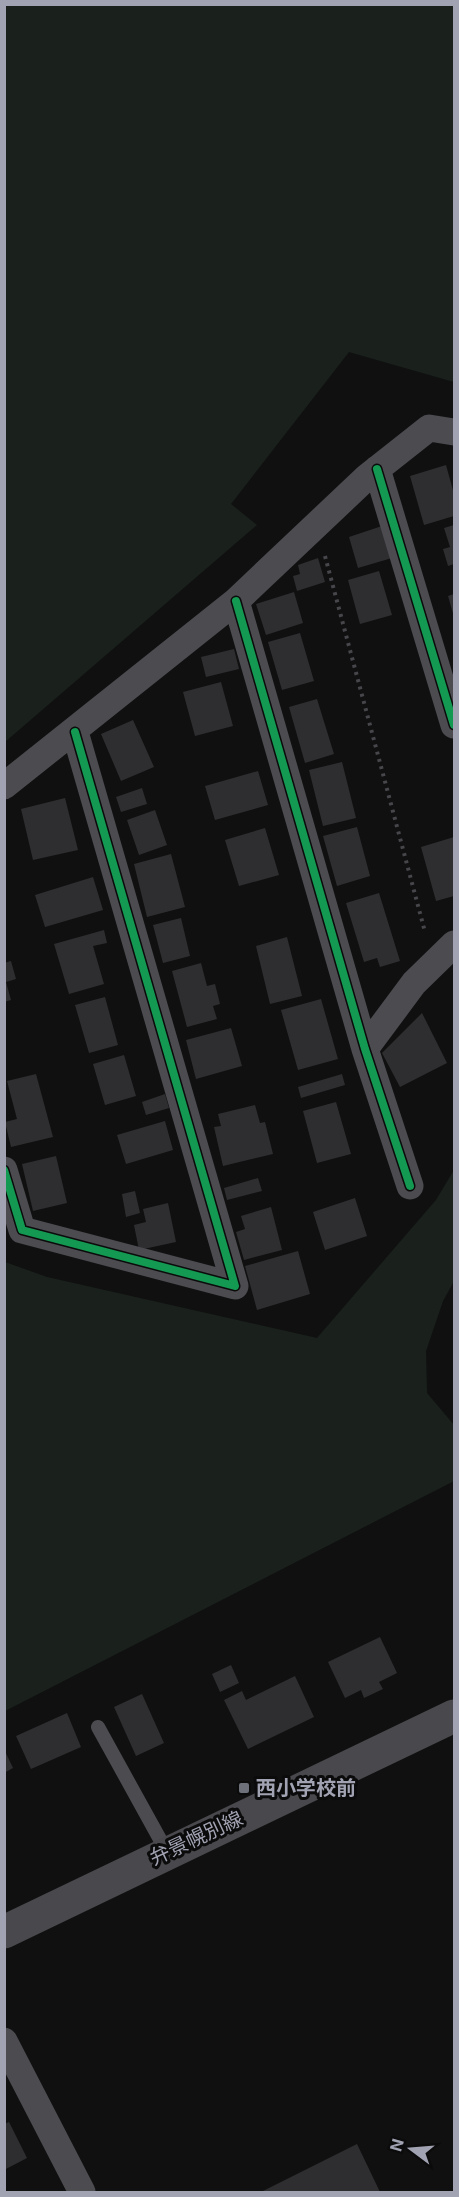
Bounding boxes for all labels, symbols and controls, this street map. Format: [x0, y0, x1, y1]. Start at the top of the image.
place label: 西小学校前 [256, 1776, 356, 1800]
marker: 西小学校前 [237, 1781, 251, 1795]
street label: 弁景幌別線 [146, 1806, 246, 1870]
north arrow [381, 2119, 441, 2179]
text: N [385, 2136, 408, 2153]

